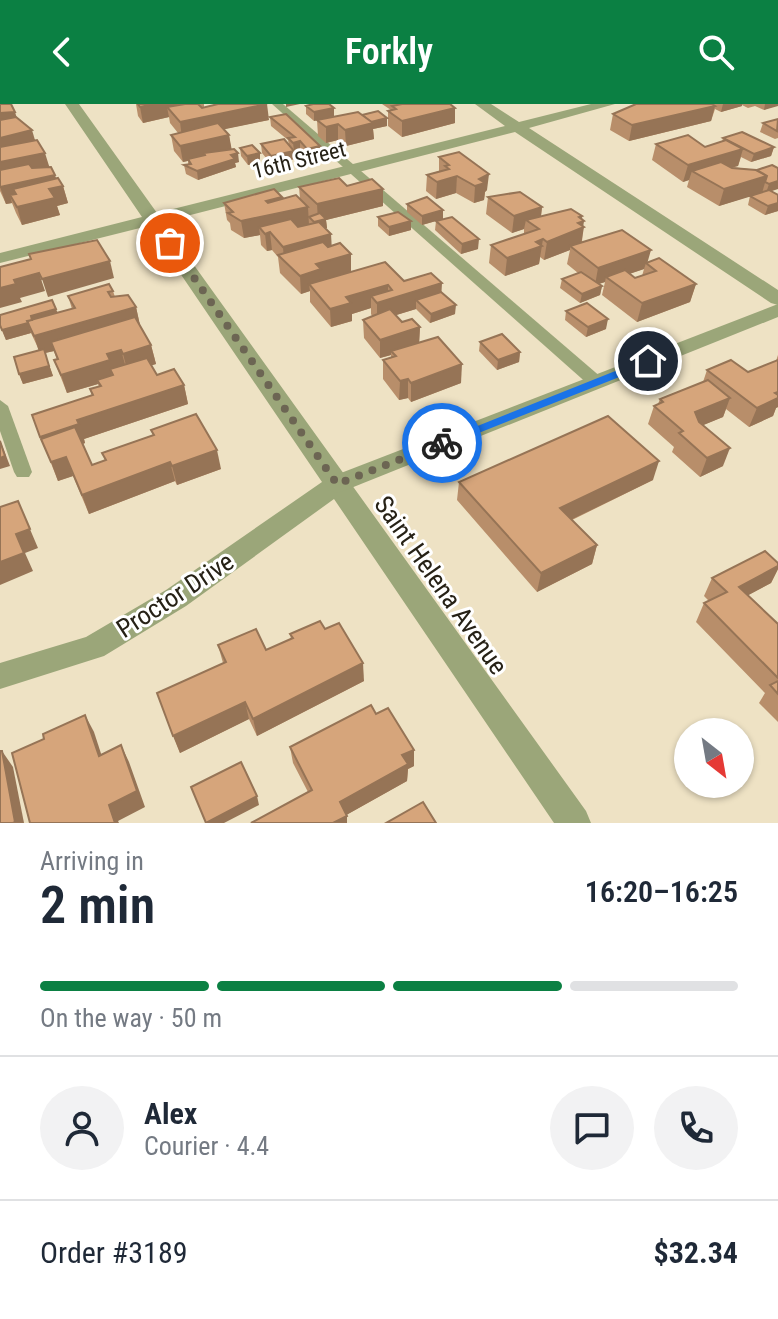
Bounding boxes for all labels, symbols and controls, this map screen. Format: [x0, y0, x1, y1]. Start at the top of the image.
icon: back [40, 30, 84, 74]
icon: search [694, 30, 738, 74]
text: Forkly [345, 31, 433, 73]
street label: 16th Street [250, 136, 348, 184]
pin [136, 209, 204, 277]
icon: bag [148, 221, 192, 265]
pin [614, 327, 682, 395]
icon: home [626, 339, 670, 383]
courier [402, 403, 482, 483]
icon: bike [420, 421, 464, 465]
street label: Saint Helena Avenue [368, 490, 514, 680]
street label: Proctor Drive [111, 546, 239, 644]
north arrow [674, 718, 754, 798]
map controls [674, 718, 754, 798]
text: Arriving in [40, 846, 144, 876]
text: 16:20–16:25 [585, 874, 738, 909]
text: 2 min [40, 875, 155, 936]
text: On the way · 50 m [40, 1003, 222, 1033]
button: person [40, 1086, 124, 1170]
button: chat [550, 1086, 634, 1170]
button: phone [654, 1086, 738, 1170]
text: Alex [144, 1096, 197, 1131]
text: Courier · 4.4 [144, 1131, 269, 1161]
text: Order #3189 [40, 1235, 188, 1270]
text: $32.34 [653, 1235, 738, 1270]

